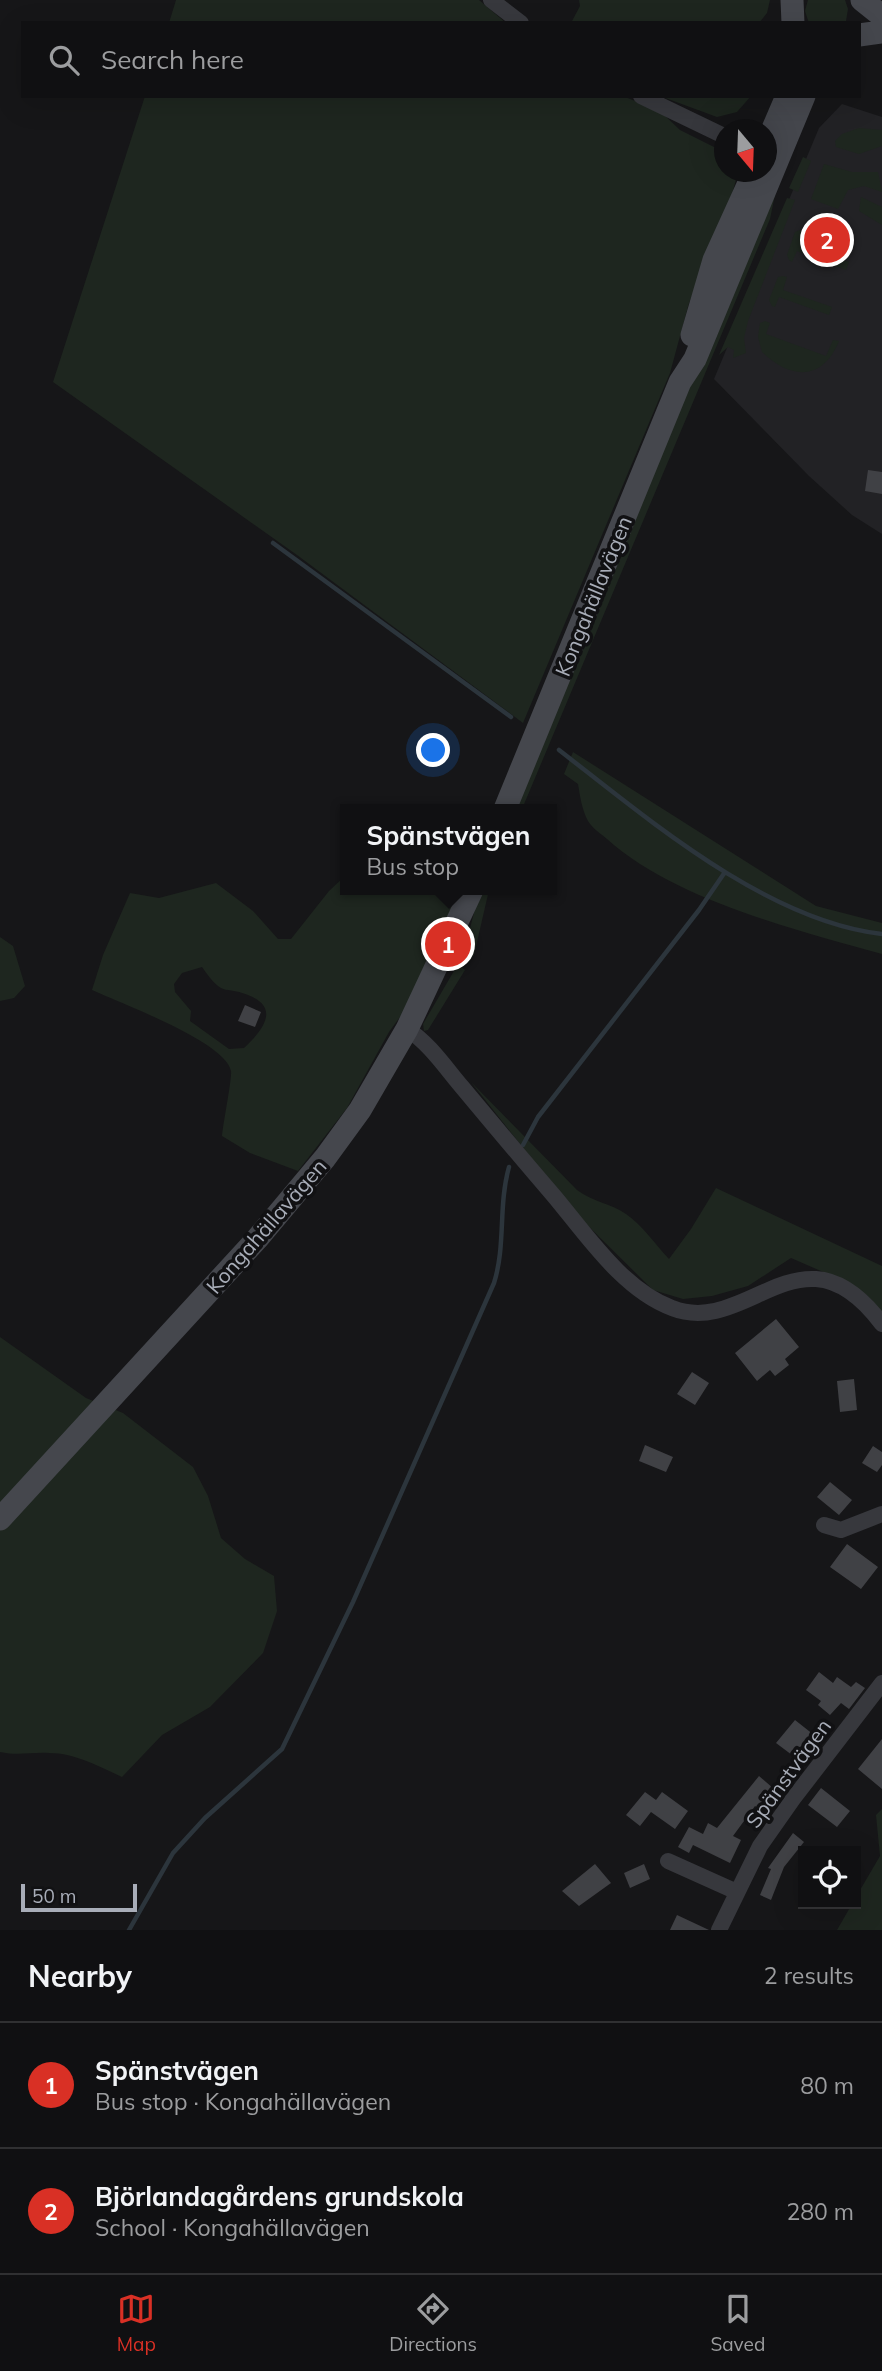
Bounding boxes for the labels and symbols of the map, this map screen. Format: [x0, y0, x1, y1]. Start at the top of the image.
north arrow [714, 119, 777, 182]
pin: 2 [804, 214, 850, 266]
street label: Kongahällavägen [549, 512, 637, 680]
your location [416, 733, 450, 767]
pin: 1 [425, 918, 471, 970]
street label: Kongahällavägen [200, 1153, 332, 1299]
street label: Spänstvägen [740, 1713, 836, 1833]
scale bar [21, 1881, 136, 1913]

